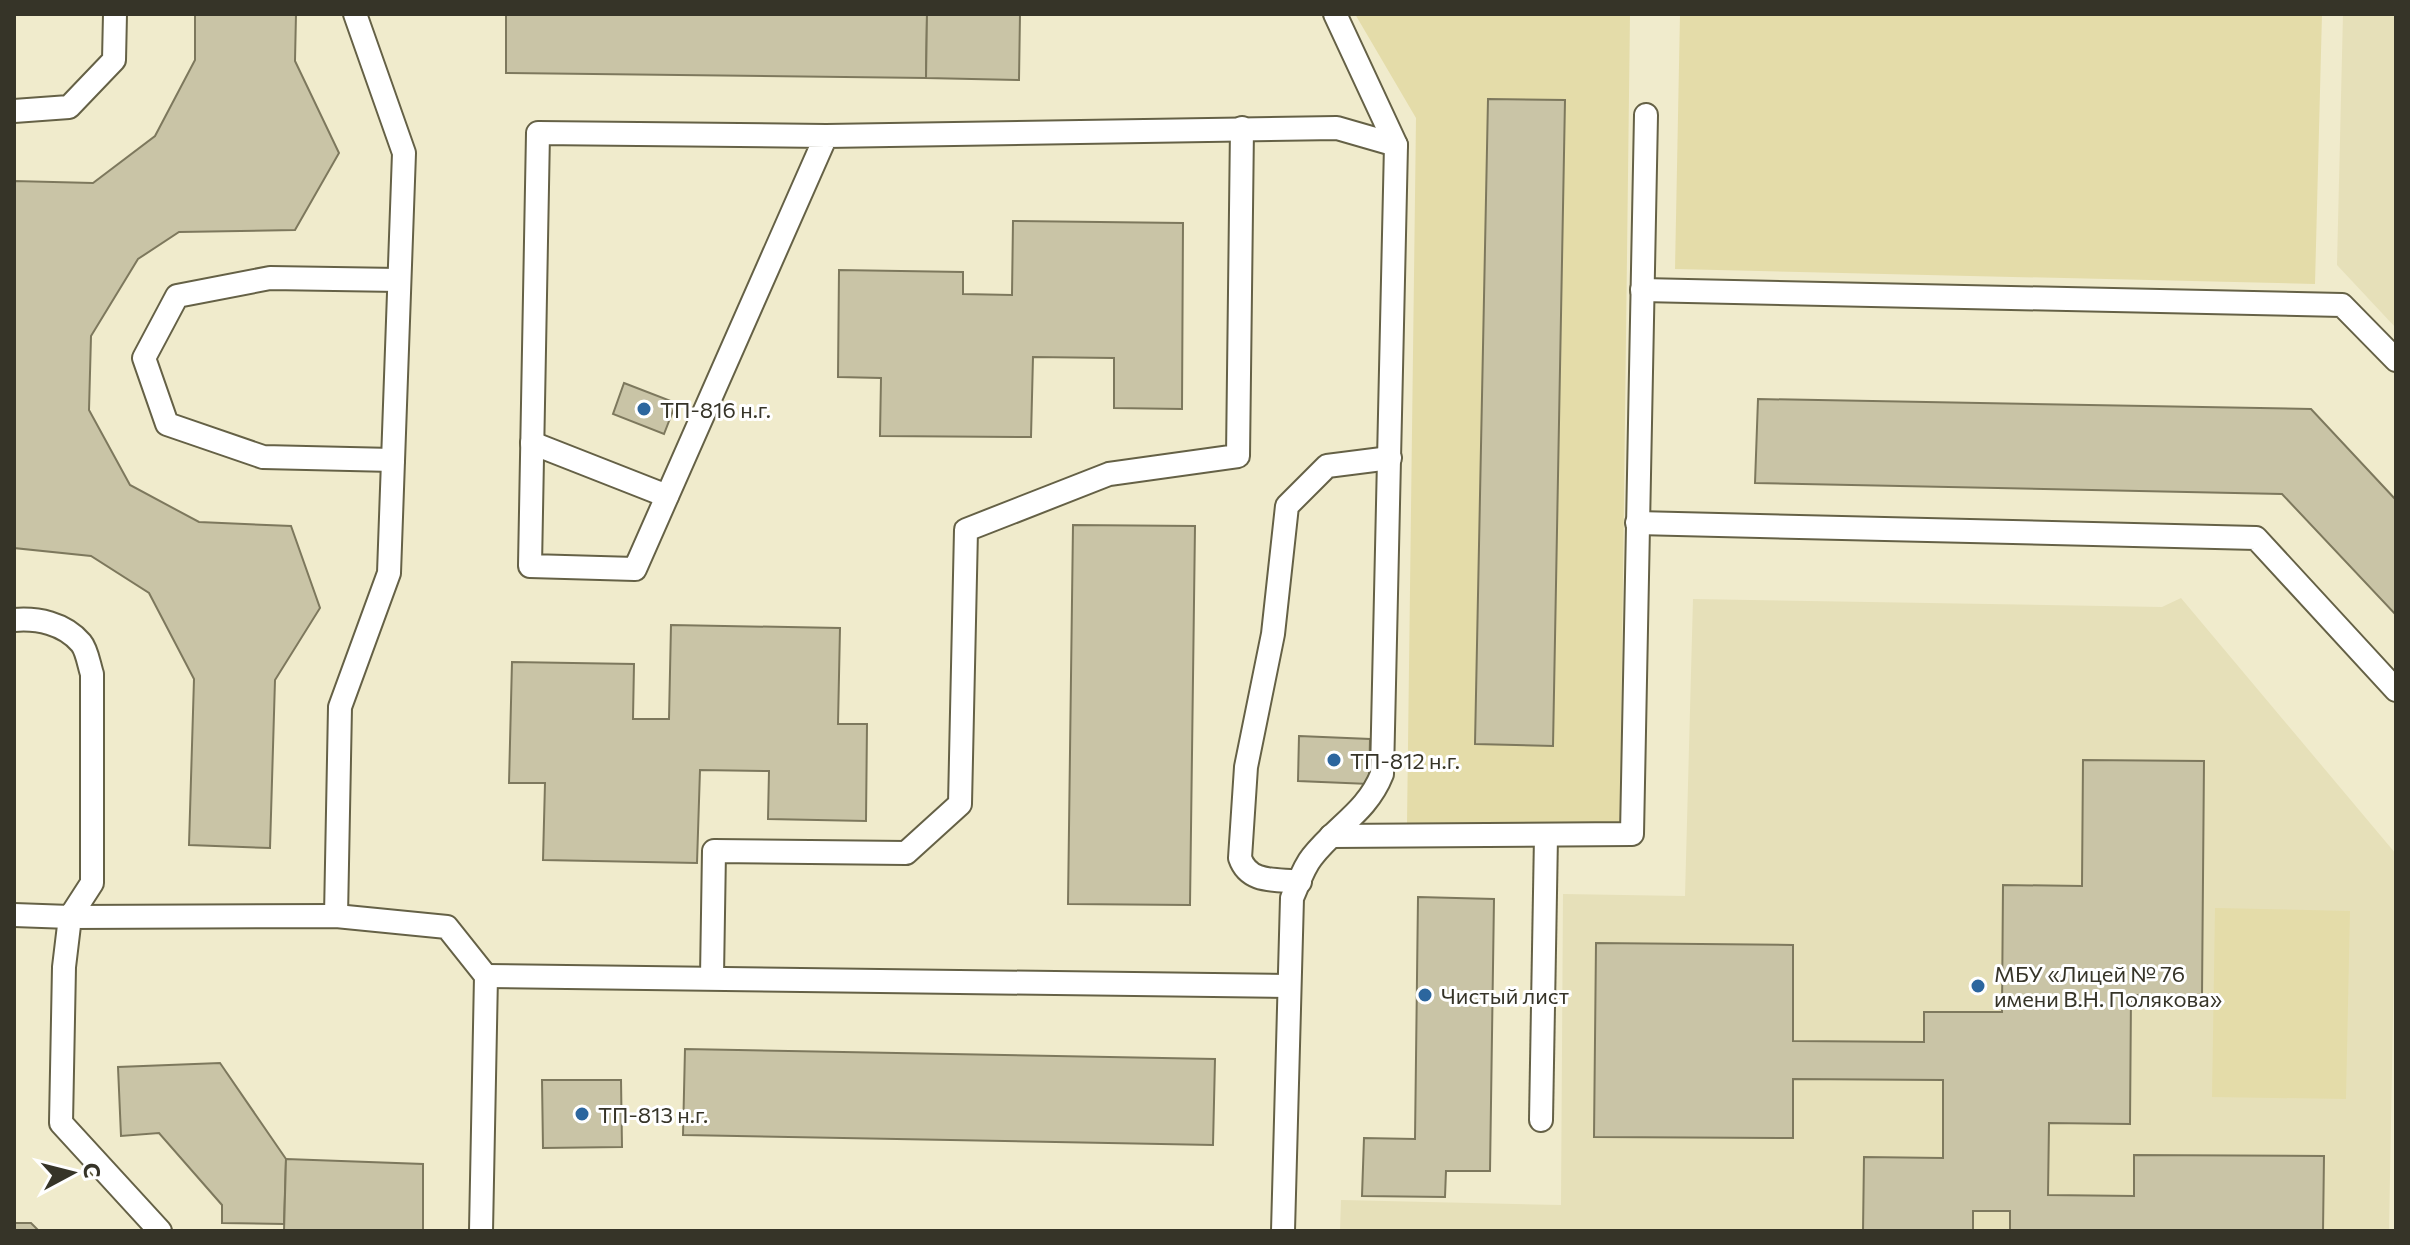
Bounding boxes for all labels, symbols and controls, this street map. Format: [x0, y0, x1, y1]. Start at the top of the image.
place label: ТП-816 н.г. [660, 396, 771, 423]
marker: ТП-816 н.г. [635, 400, 653, 418]
place label: ТП-812 н.г. [1350, 747, 1460, 774]
marker: ТП-812 н.г. [1325, 751, 1343, 769]
place label: МБУ «Лицей № 76 имени В.Н. Полякова» [1994, 960, 2222, 1012]
marker: МБУ «Лицей № 76 имени В.Н. Полякова» [1969, 977, 1987, 995]
place label: Чистый лист [1441, 982, 1569, 1009]
marker: Чистый лист [1416, 986, 1434, 1004]
place label: ТП-813 н.г. [598, 1101, 708, 1128]
marker: ТП-813 н.г. [573, 1105, 591, 1123]
north arrow [32, 1133, 112, 1213]
text: С [78, 1161, 107, 1180]

